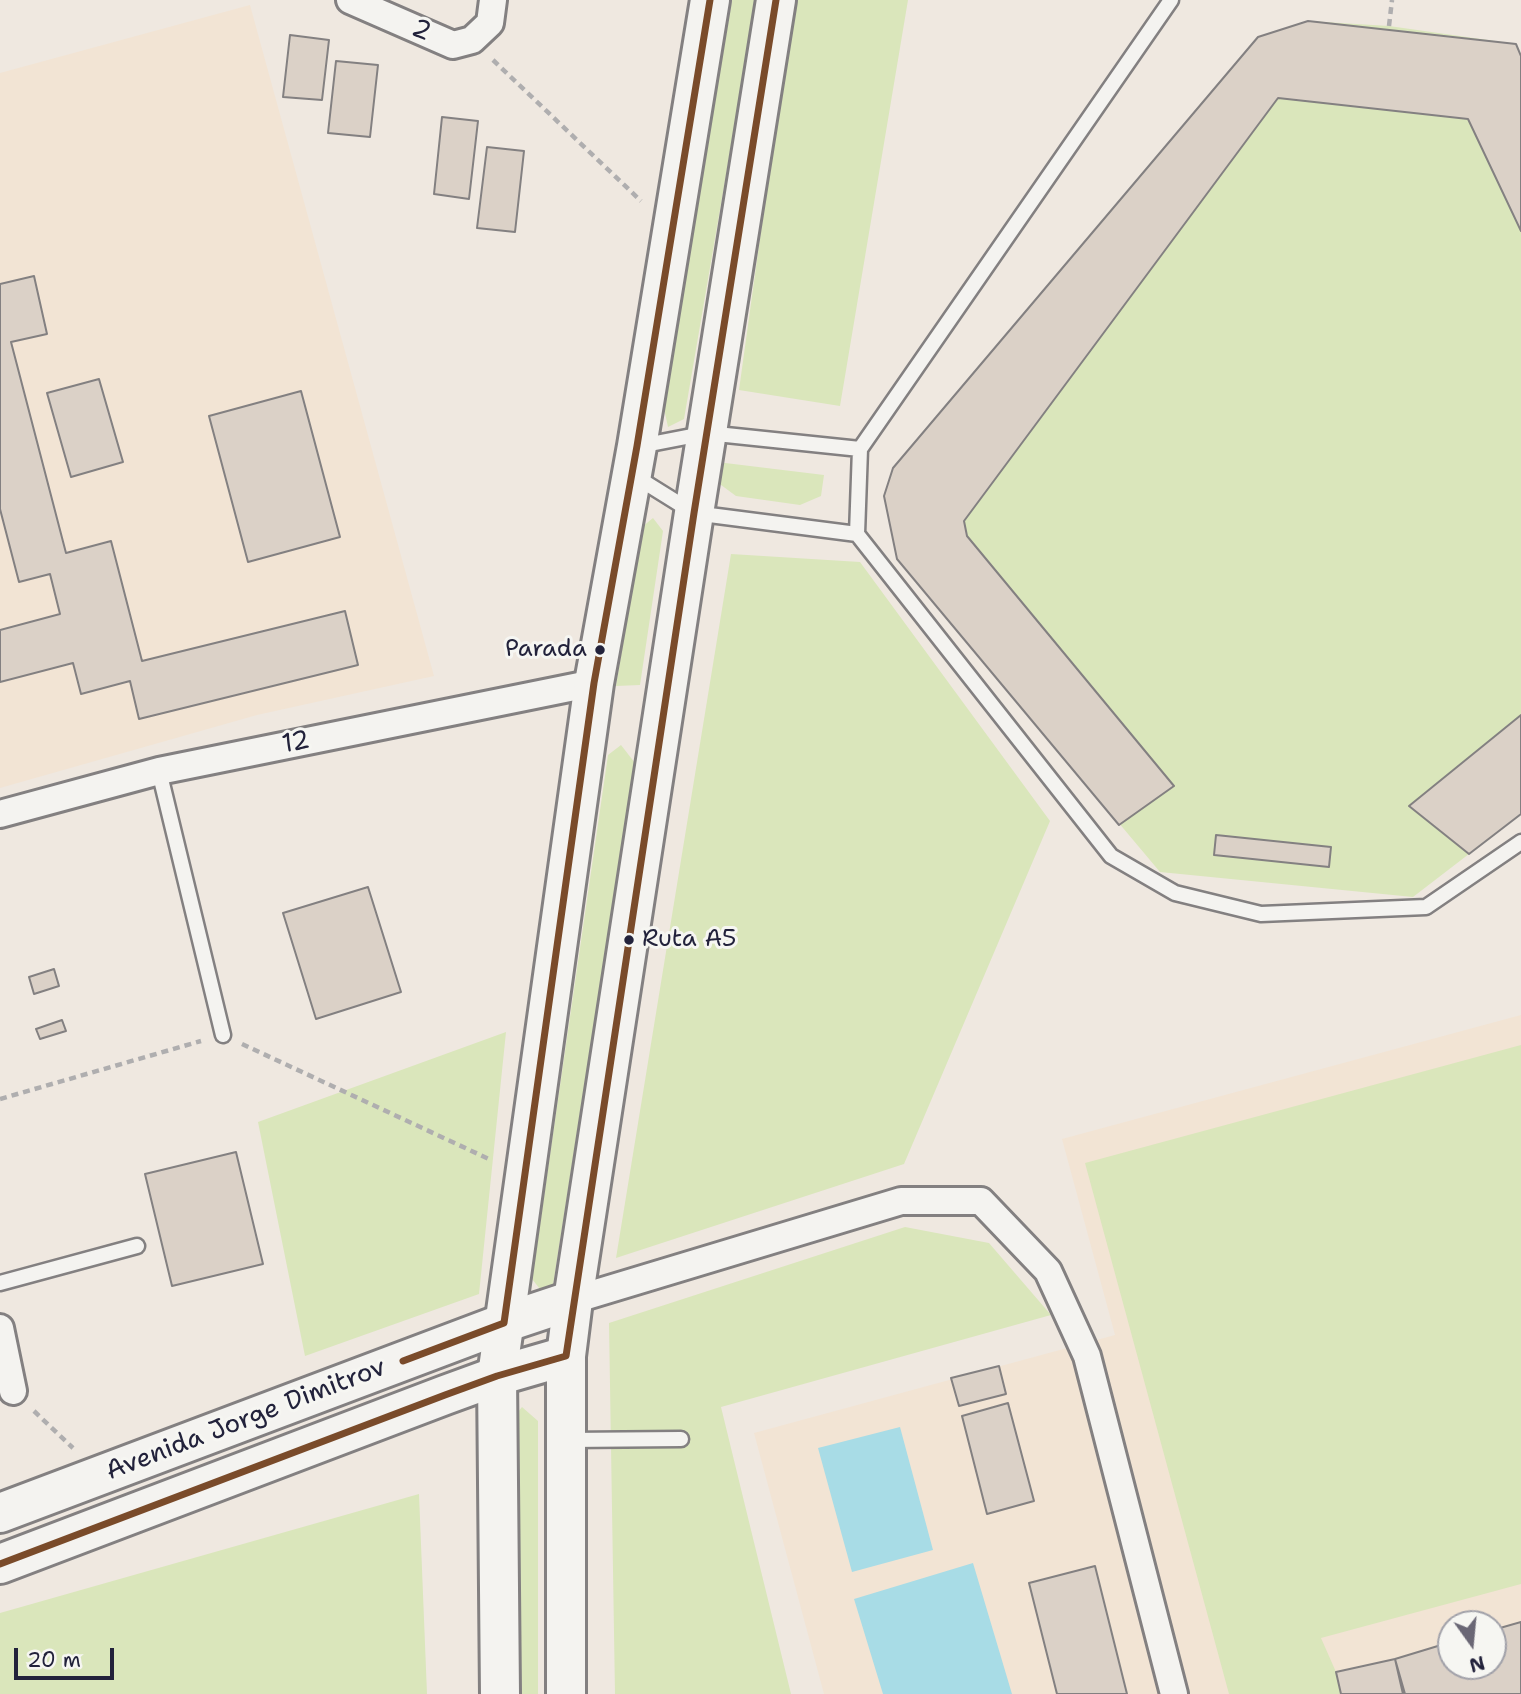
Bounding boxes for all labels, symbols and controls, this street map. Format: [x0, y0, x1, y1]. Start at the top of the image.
street label: 2 [406, 13, 436, 49]
place label: Parada [505, 636, 587, 664]
marker: Parada [593, 643, 607, 657]
street label: 12 [279, 725, 313, 761]
place label: Ruta A5 [642, 926, 736, 954]
marker: Ruta A5 [622, 933, 636, 947]
street label: Avenida Jorge Dimitrov [102, 1352, 390, 1488]
north arrow [1437, 1610, 1507, 1680]
scale bar [18, 1634, 117, 1678]
text: 20 m [27, 1646, 81, 1674]
text: N [1467, 1650, 1488, 1678]

